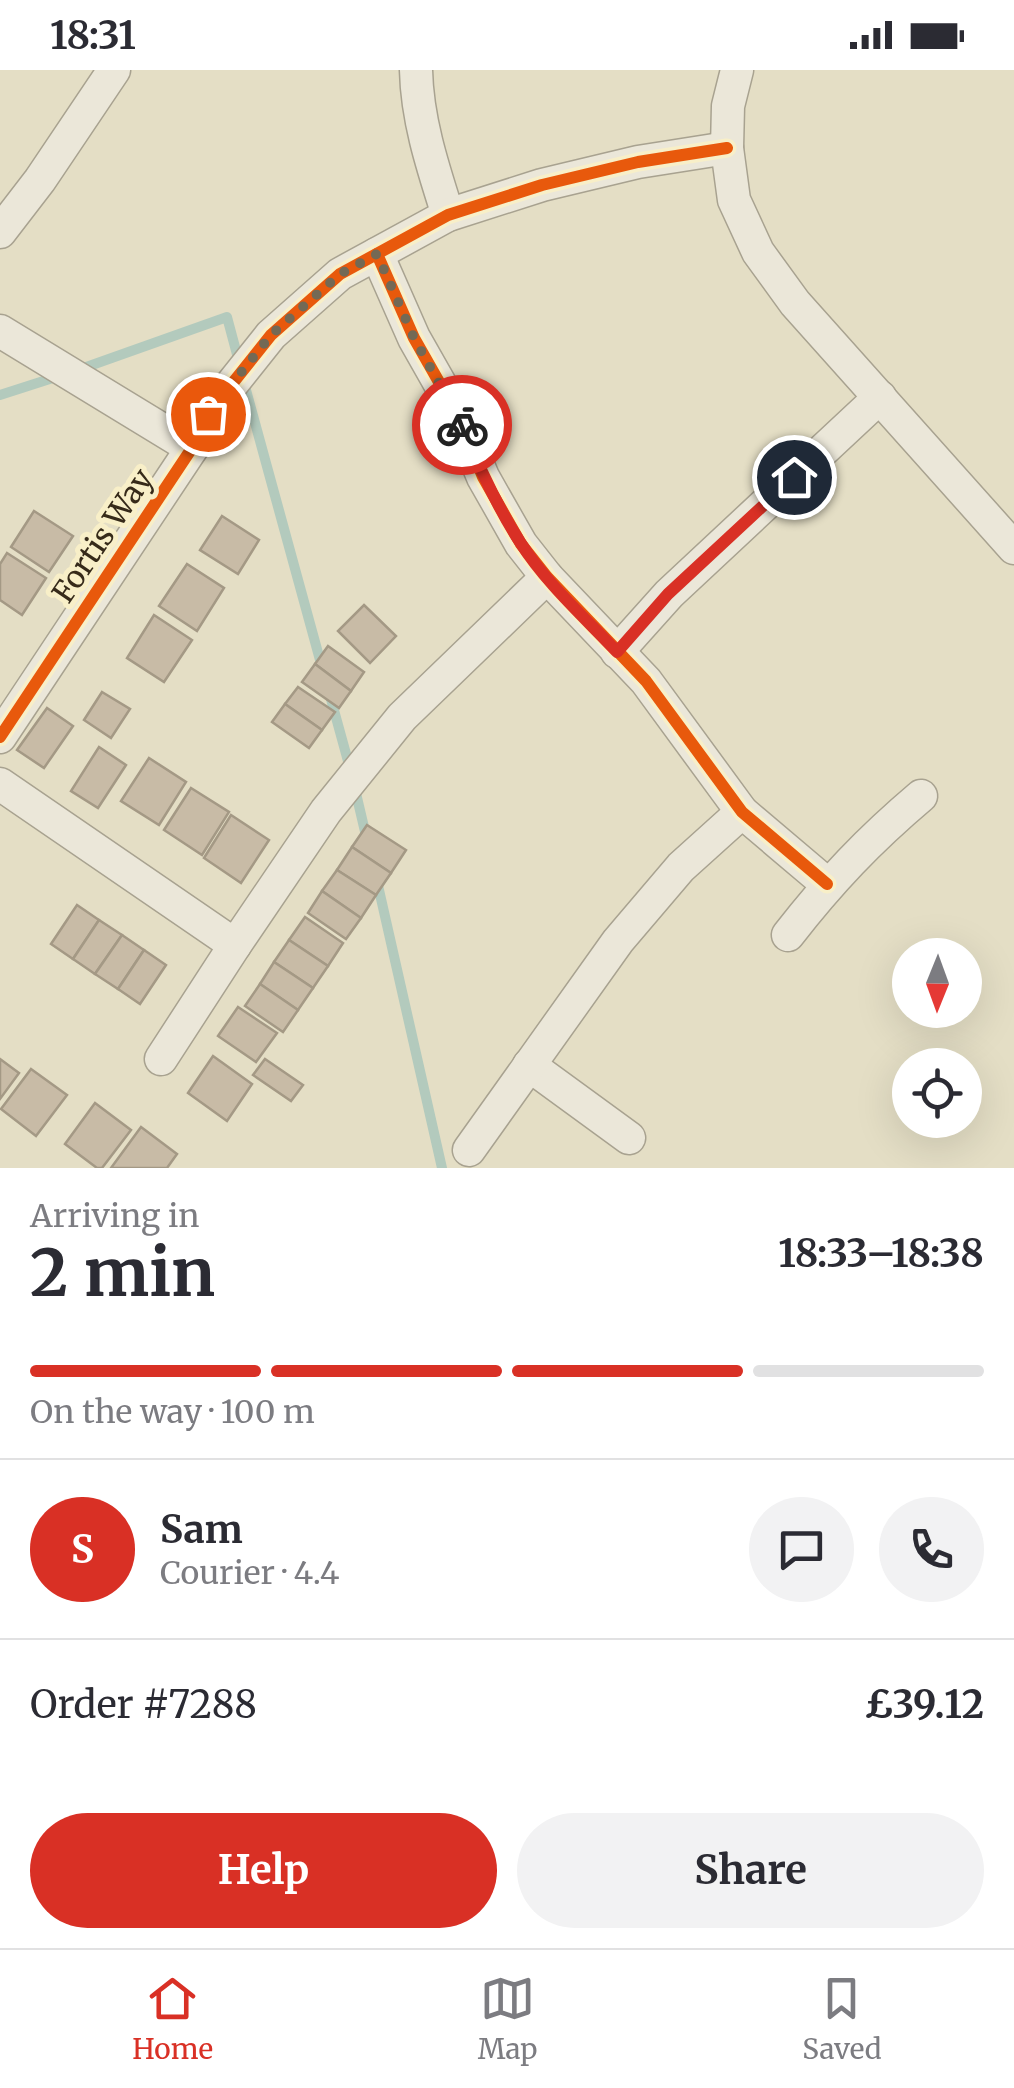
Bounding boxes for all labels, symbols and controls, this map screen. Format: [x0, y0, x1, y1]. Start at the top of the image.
text: 18:31 [50, 12, 136, 59]
pin [166, 372, 251, 457]
courier [412, 375, 512, 475]
icon: bag [181, 387, 236, 442]
icon: bike [435, 398, 490, 453]
pin [752, 435, 837, 520]
icon: home [767, 450, 822, 505]
street label: Fortis Way [44, 461, 161, 610]
north arrow [892, 938, 982, 1028]
map controls [892, 938, 982, 1138]
button: locate [892, 1048, 982, 1138]
text: Arriving in [30, 1196, 199, 1236]
text: 18:33–18:38 [778, 1230, 984, 1277]
text: 2 min [30, 1232, 215, 1314]
text: On the way · 100 m [30, 1392, 315, 1432]
button: chat [749, 1497, 854, 1602]
button: phone [879, 1497, 984, 1602]
text: Sam [160, 1506, 243, 1553]
text: S [71, 1526, 94, 1573]
text: Courier · 4.4 [160, 1553, 340, 1593]
text: Order #7288 [30, 1681, 257, 1728]
text: £39.12 [865, 1681, 984, 1728]
button: Help [30, 1813, 497, 1928]
button: Share [517, 1813, 984, 1928]
tab: Home [132, 1971, 213, 2067]
tab: Map [478, 1971, 538, 2067]
tab: Saved [802, 1971, 882, 2067]

